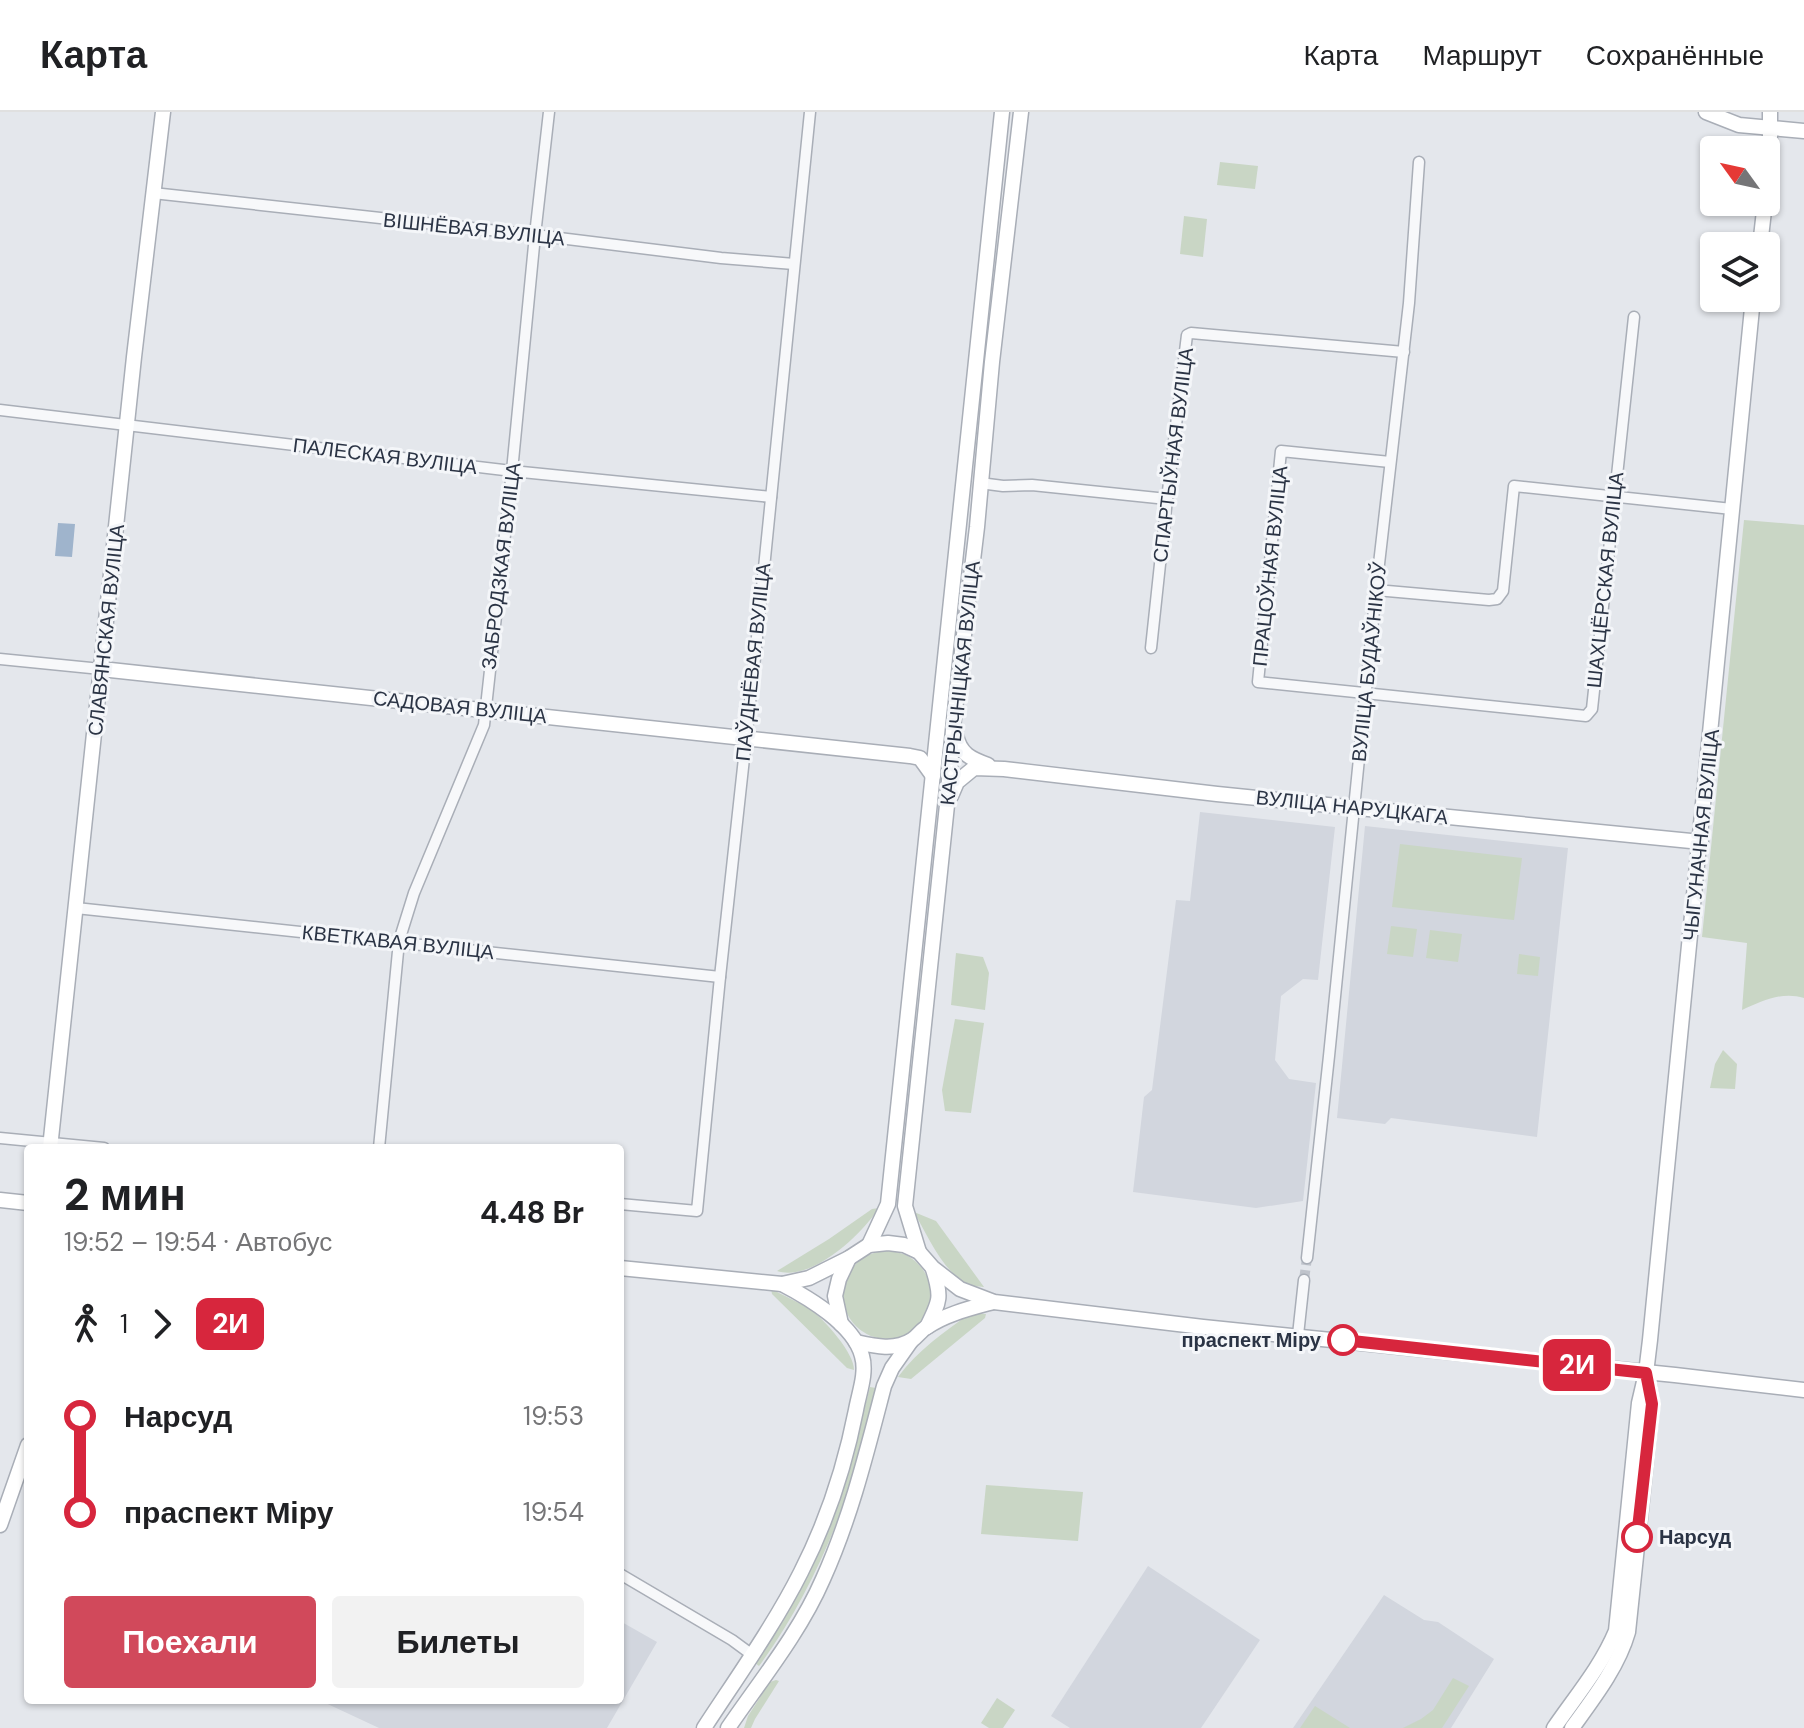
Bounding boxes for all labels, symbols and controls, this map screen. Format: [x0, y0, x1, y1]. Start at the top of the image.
text: Карта [40, 30, 147, 80]
text: Карта [1303, 37, 1378, 74]
text: Маршрут [1422, 37, 1542, 74]
text: Сохранённые [1586, 37, 1764, 74]
north arrow [1700, 136, 1780, 216]
map controls [1700, 136, 1780, 312]
street label: ВІШНЁВАЯ ВУЛІЦА [382, 207, 567, 252]
button: layers [1700, 232, 1780, 312]
street label: СПАРТЫЎНАЯ ВУЛІЦА [1147, 345, 1199, 564]
street label: ПАЛЕСКАЯ ВУЛІЦА [291, 432, 479, 480]
street label: ЗАБРОДЗКАЯ ВУЛІЦА [475, 460, 527, 671]
street label: ПРАЦОЎНАЯ ВУЛІЦА [1247, 464, 1294, 668]
street label: ШАХЦЁРСКАЯ ВУЛІЦА [1581, 470, 1629, 689]
street label: СЛАВЯНСКАЯ ВУЛІЦА [82, 522, 130, 737]
street label: КАСТРЫЧНІЦКАЯ ВУЛІЦА [934, 559, 986, 807]
street label: ПАЎДНЁВАЯ ВУЛІЦА [730, 561, 776, 762]
street label: ВУЛІЦА БУДАЎНІКОЎ [1346, 561, 1392, 763]
street label: САДОВАЯ ВУЛІЦА [372, 685, 549, 729]
street label: ЧЫГУНАЧНАЯ ВУЛІЦА [1677, 727, 1725, 942]
street label: ВУЛІЦА НАРУЦКАГА [1255, 784, 1450, 830]
street label: КВЕТКАВАЯ ВУЛІЦА [301, 919, 496, 965]
text: 2 мин [64, 1166, 186, 1224]
text: 4.48 Br [480, 1193, 584, 1232]
text: 19:52 – 19:54 · Автобус [64, 1225, 332, 1259]
icon: walk [64, 1302, 108, 1346]
icon: forward [140, 1302, 184, 1346]
text: 2И [212, 1305, 248, 1342]
text: 1 [120, 1307, 128, 1341]
marker: праспект Міру [1328, 1325, 1358, 1355]
place label: праспект Міру [1181, 1327, 1322, 1353]
line badge: 2И [1541, 1339, 1613, 1391]
text: 2И [1559, 1346, 1595, 1383]
text: Нарсуд [124, 1397, 232, 1436]
text: 19:53 [523, 1399, 584, 1433]
text: праспект Міру [124, 1493, 333, 1532]
text: 19:54 [523, 1495, 584, 1529]
marker: Нарсуд [1622, 1522, 1652, 1552]
place label: Нарсуд [1659, 1524, 1732, 1550]
button: Поехали [64, 1596, 316, 1688]
button: Билеты [332, 1596, 584, 1688]

